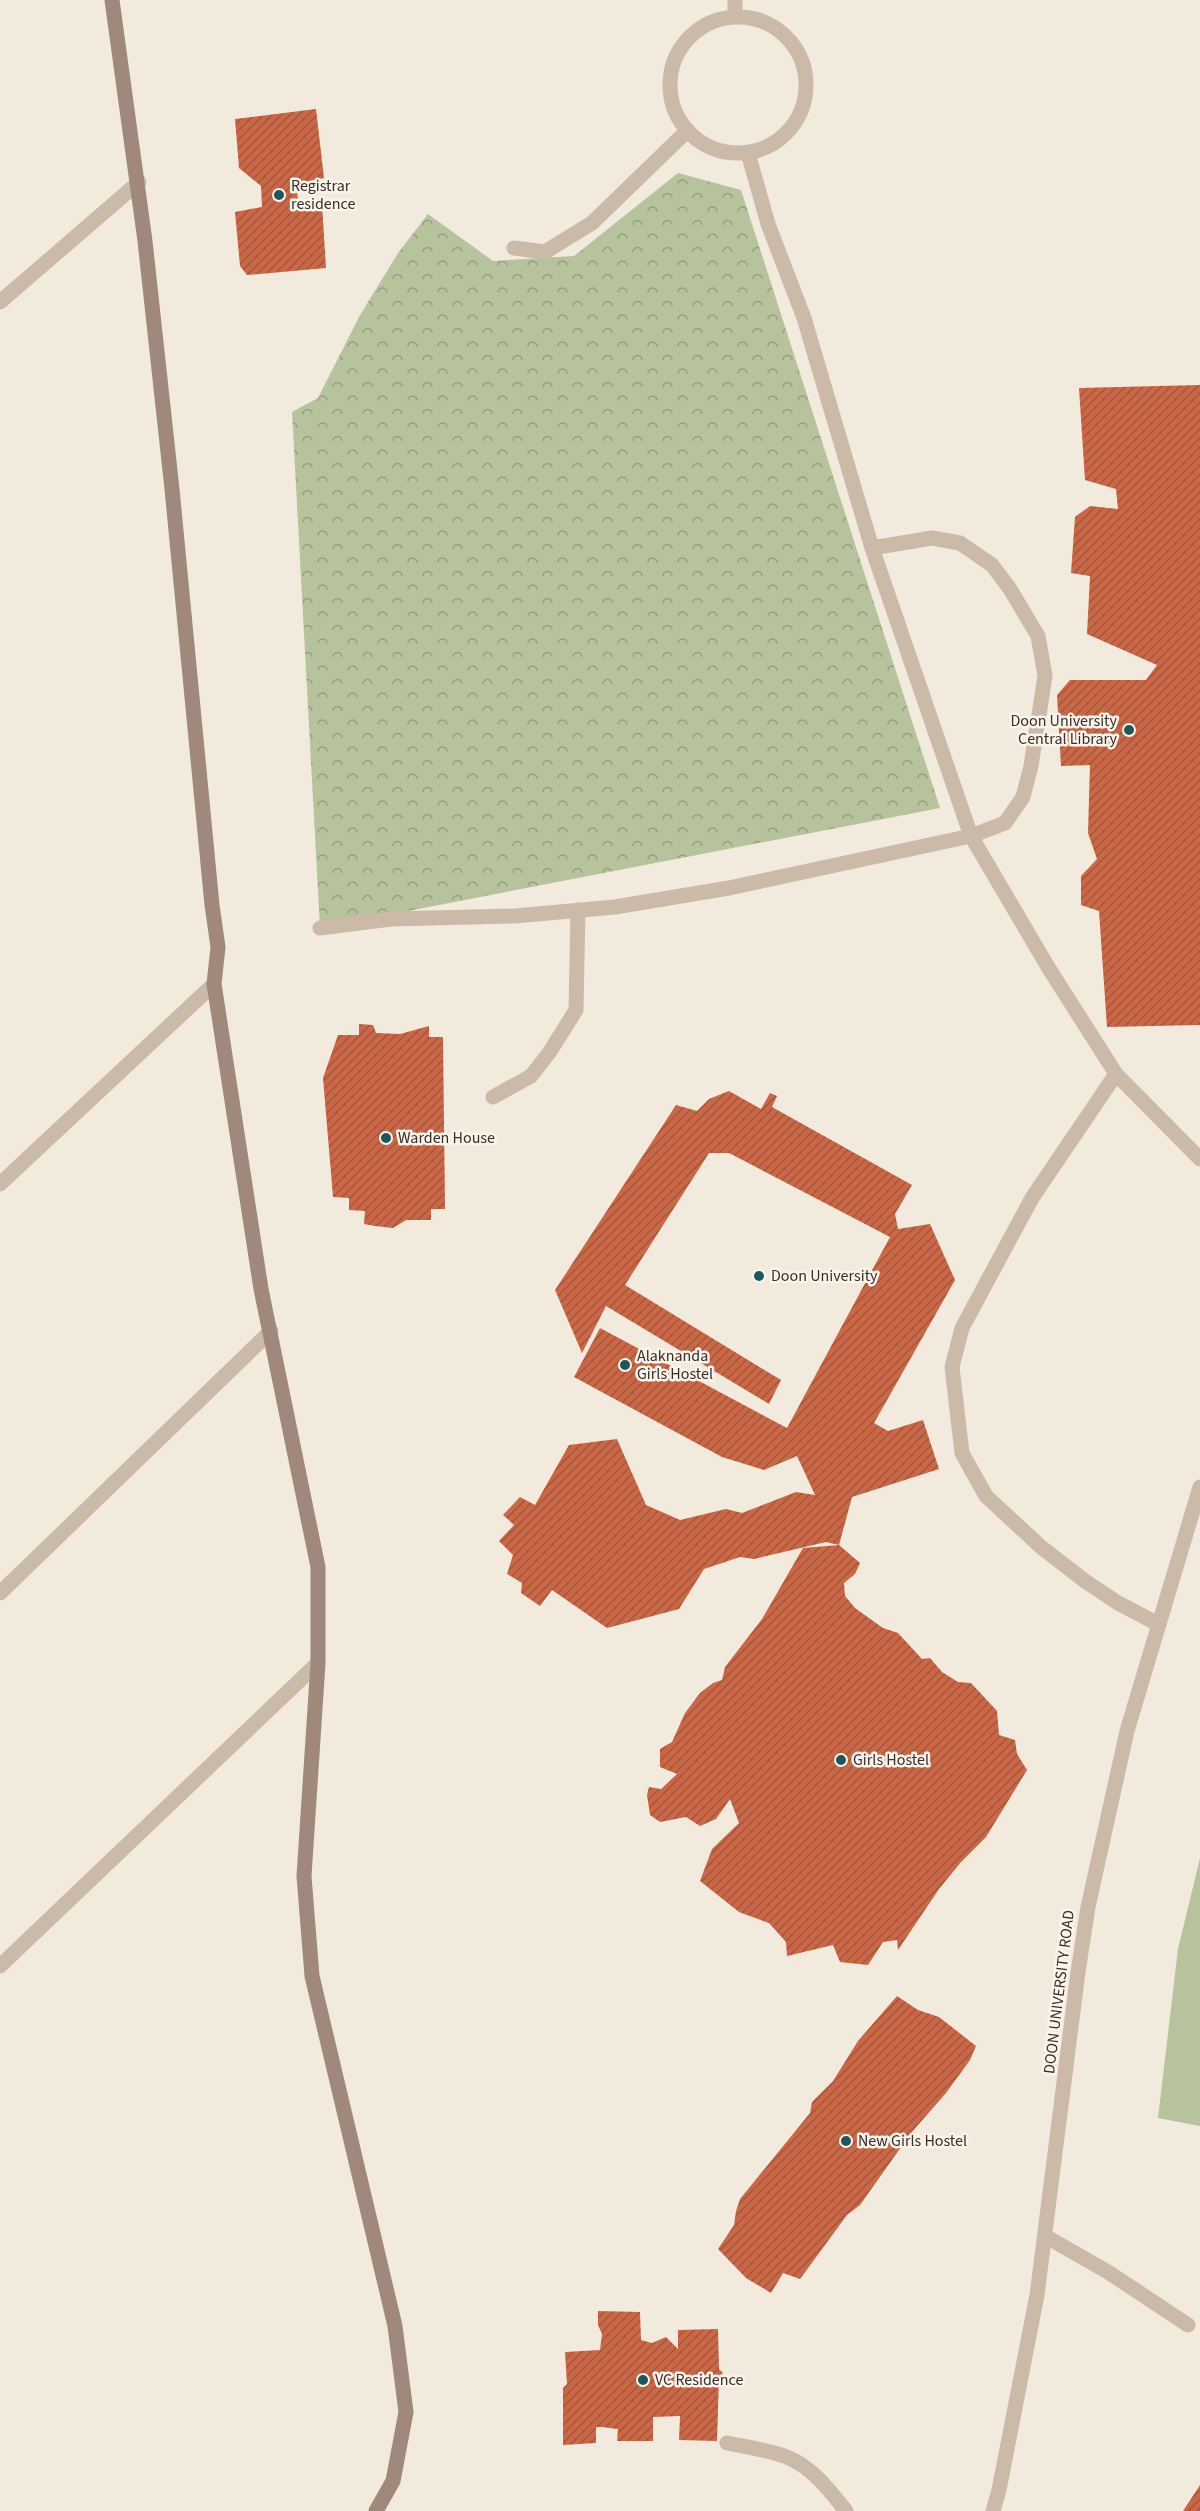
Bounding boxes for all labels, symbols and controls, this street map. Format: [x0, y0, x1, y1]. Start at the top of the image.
place label: Registrar residence [291, 175, 355, 215]
marker: Registrar residence [272, 188, 286, 202]
place label: Doon University Central Library [1010, 710, 1118, 750]
marker: Doon University Central Library [1122, 723, 1136, 737]
place label: Warden House [398, 1127, 495, 1149]
marker: Warden House [379, 1131, 393, 1145]
place label: Doon University [771, 1265, 878, 1287]
marker: Doon University [752, 1269, 766, 1283]
place label: Alaknanda Girls Hostel [637, 1345, 713, 1385]
marker: Alaknanda Girls Hostel [618, 1358, 632, 1372]
place label: Girls Hostel [853, 1749, 929, 1771]
marker: Girls Hostel [834, 1753, 848, 1767]
street label: DOON UNIVERSITY ROAD [1038, 1909, 1080, 2075]
place label: New Girls Hostel [858, 2130, 967, 2152]
marker: New Girls Hostel [839, 2134, 853, 2148]
place label: VC Residence [655, 2369, 743, 2391]
marker: VC Residence [636, 2373, 650, 2387]

